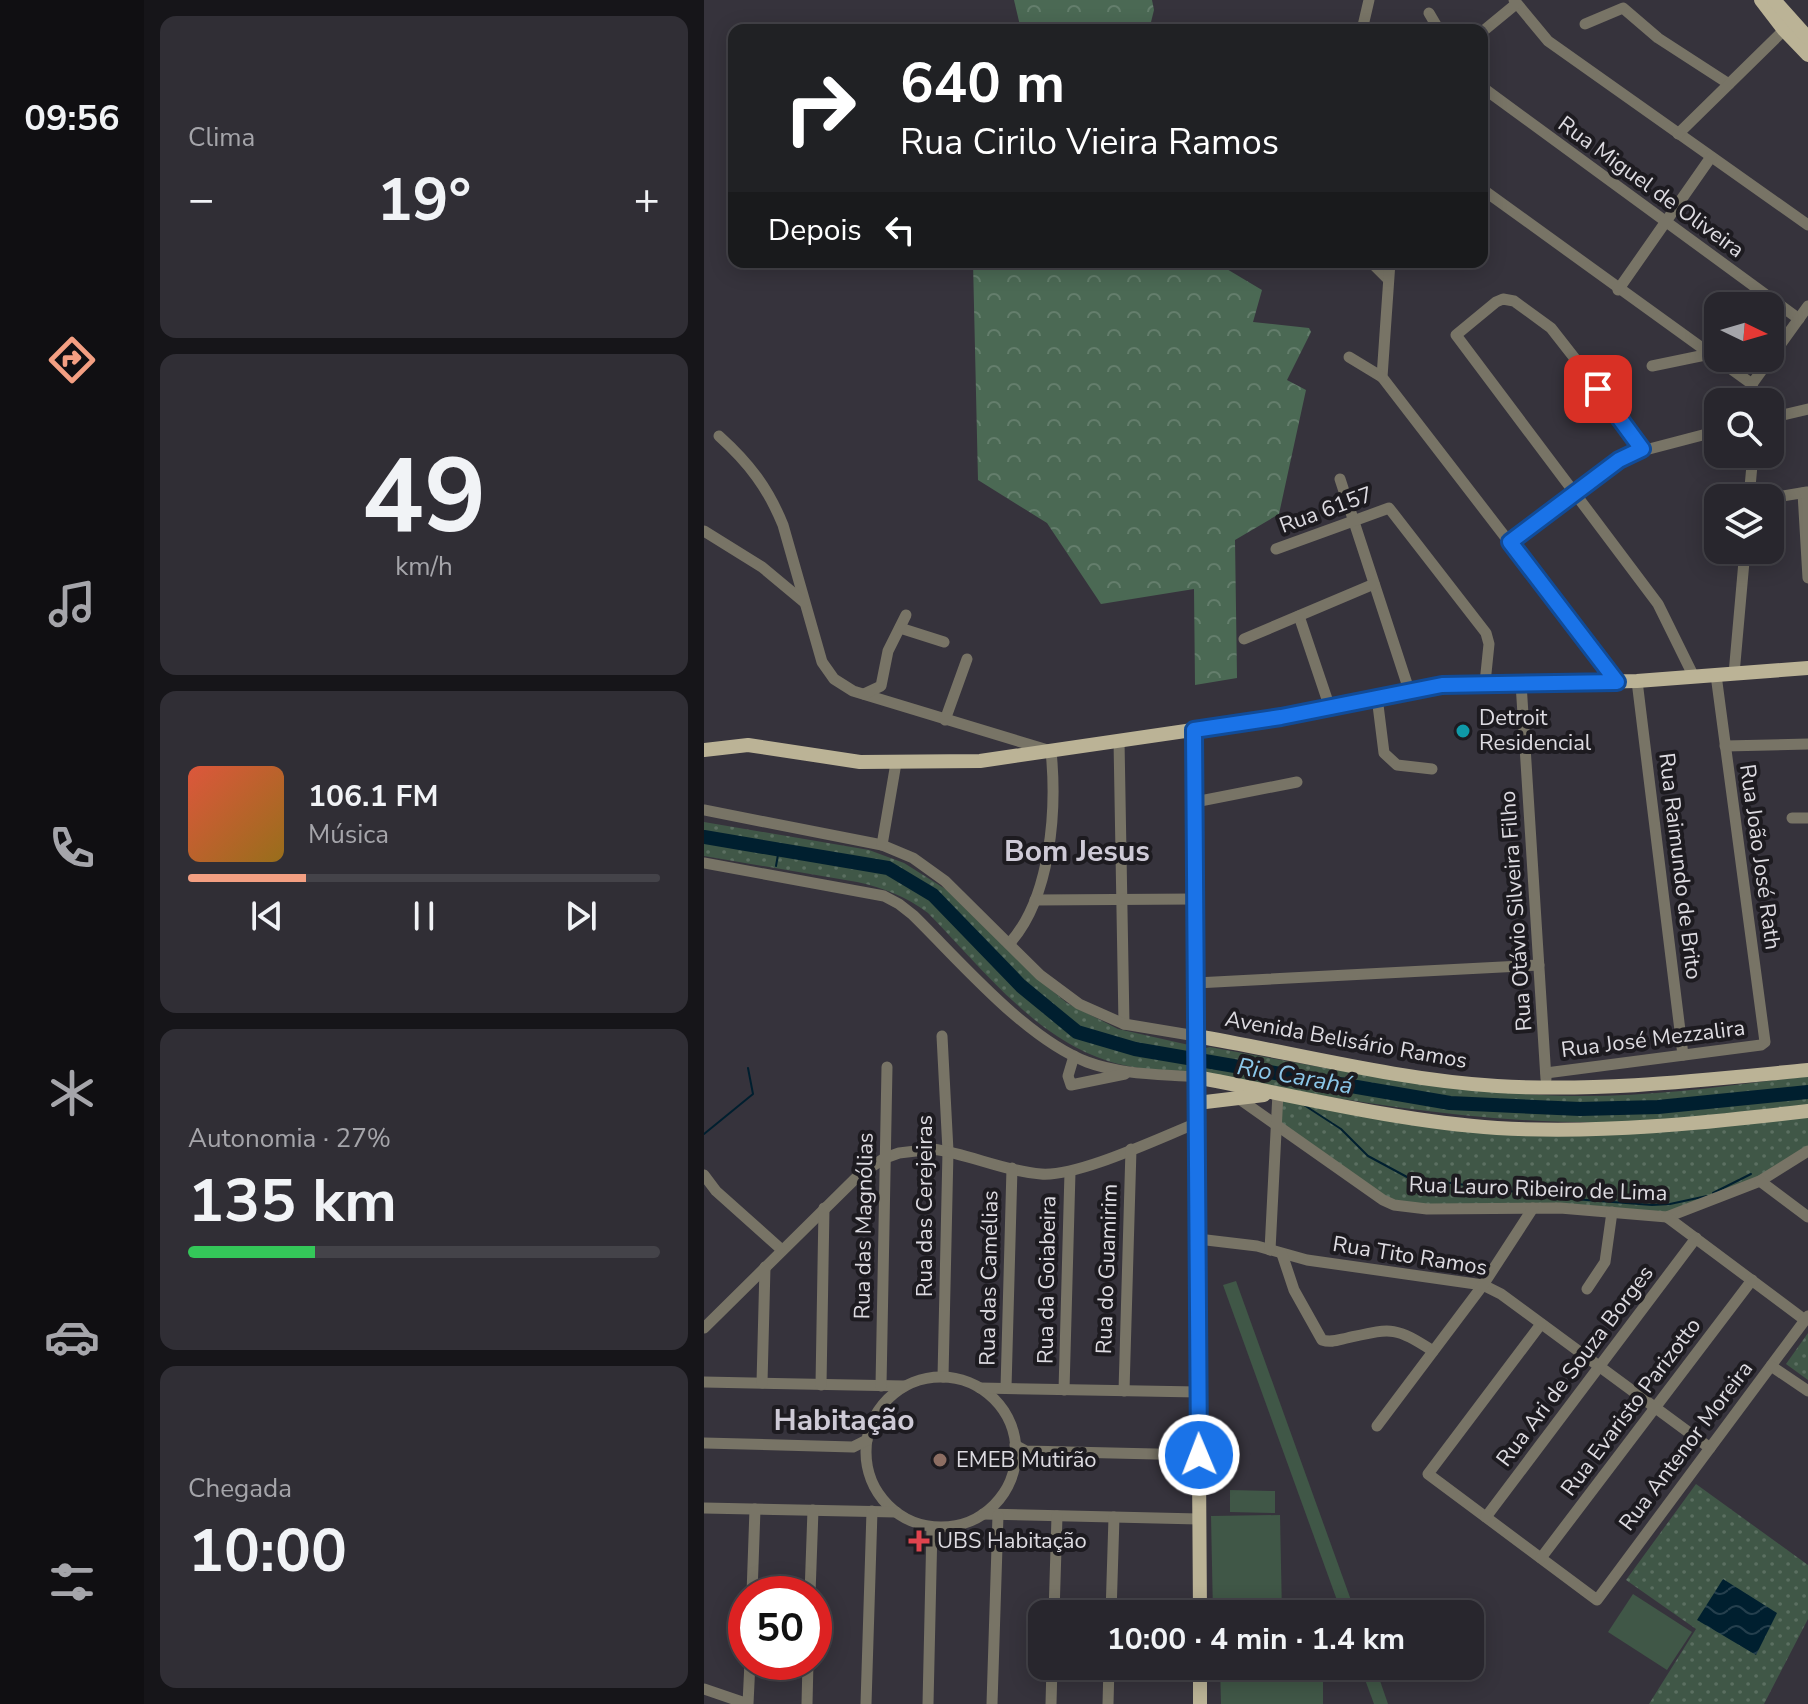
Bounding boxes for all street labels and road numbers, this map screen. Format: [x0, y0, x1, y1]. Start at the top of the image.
street label: Rua Miguel de Oliveira [1552, 109, 1750, 265]
street label: Rua 6157 [1275, 479, 1377, 541]
street label: Rua Raimundo de Brito [1651, 751, 1709, 981]
street label: Rua João José Rath [1732, 762, 1788, 952]
street label: Rua Otávio Silveira Filho [1493, 790, 1539, 1032]
street label: Avenida Belisário Ramos [1223, 1004, 1469, 1076]
street label: Rua José Mezzalira [1559, 1013, 1747, 1065]
street label: Rua das Cerejeiras [910, 1115, 940, 1297]
street label: Rua das Magnólias [847, 1132, 881, 1320]
street label: Rua Lauro Ribeiro de Lima [1408, 1169, 1668, 1209]
street label: Rua do Guamirim [1089, 1183, 1125, 1355]
street label: Rua das Camélias [972, 1190, 1006, 1366]
street label: Rua da Goiabeira [1031, 1195, 1063, 1365]
street label: Rua Tito Ramos [1331, 1229, 1489, 1283]
street label: Rua Ari de Souza Borges [1489, 1259, 1661, 1473]
street label: Rua Evaristo Parizotto [1554, 1312, 1708, 1502]
street label: Rua Antenor Moreira [1612, 1355, 1760, 1537]

